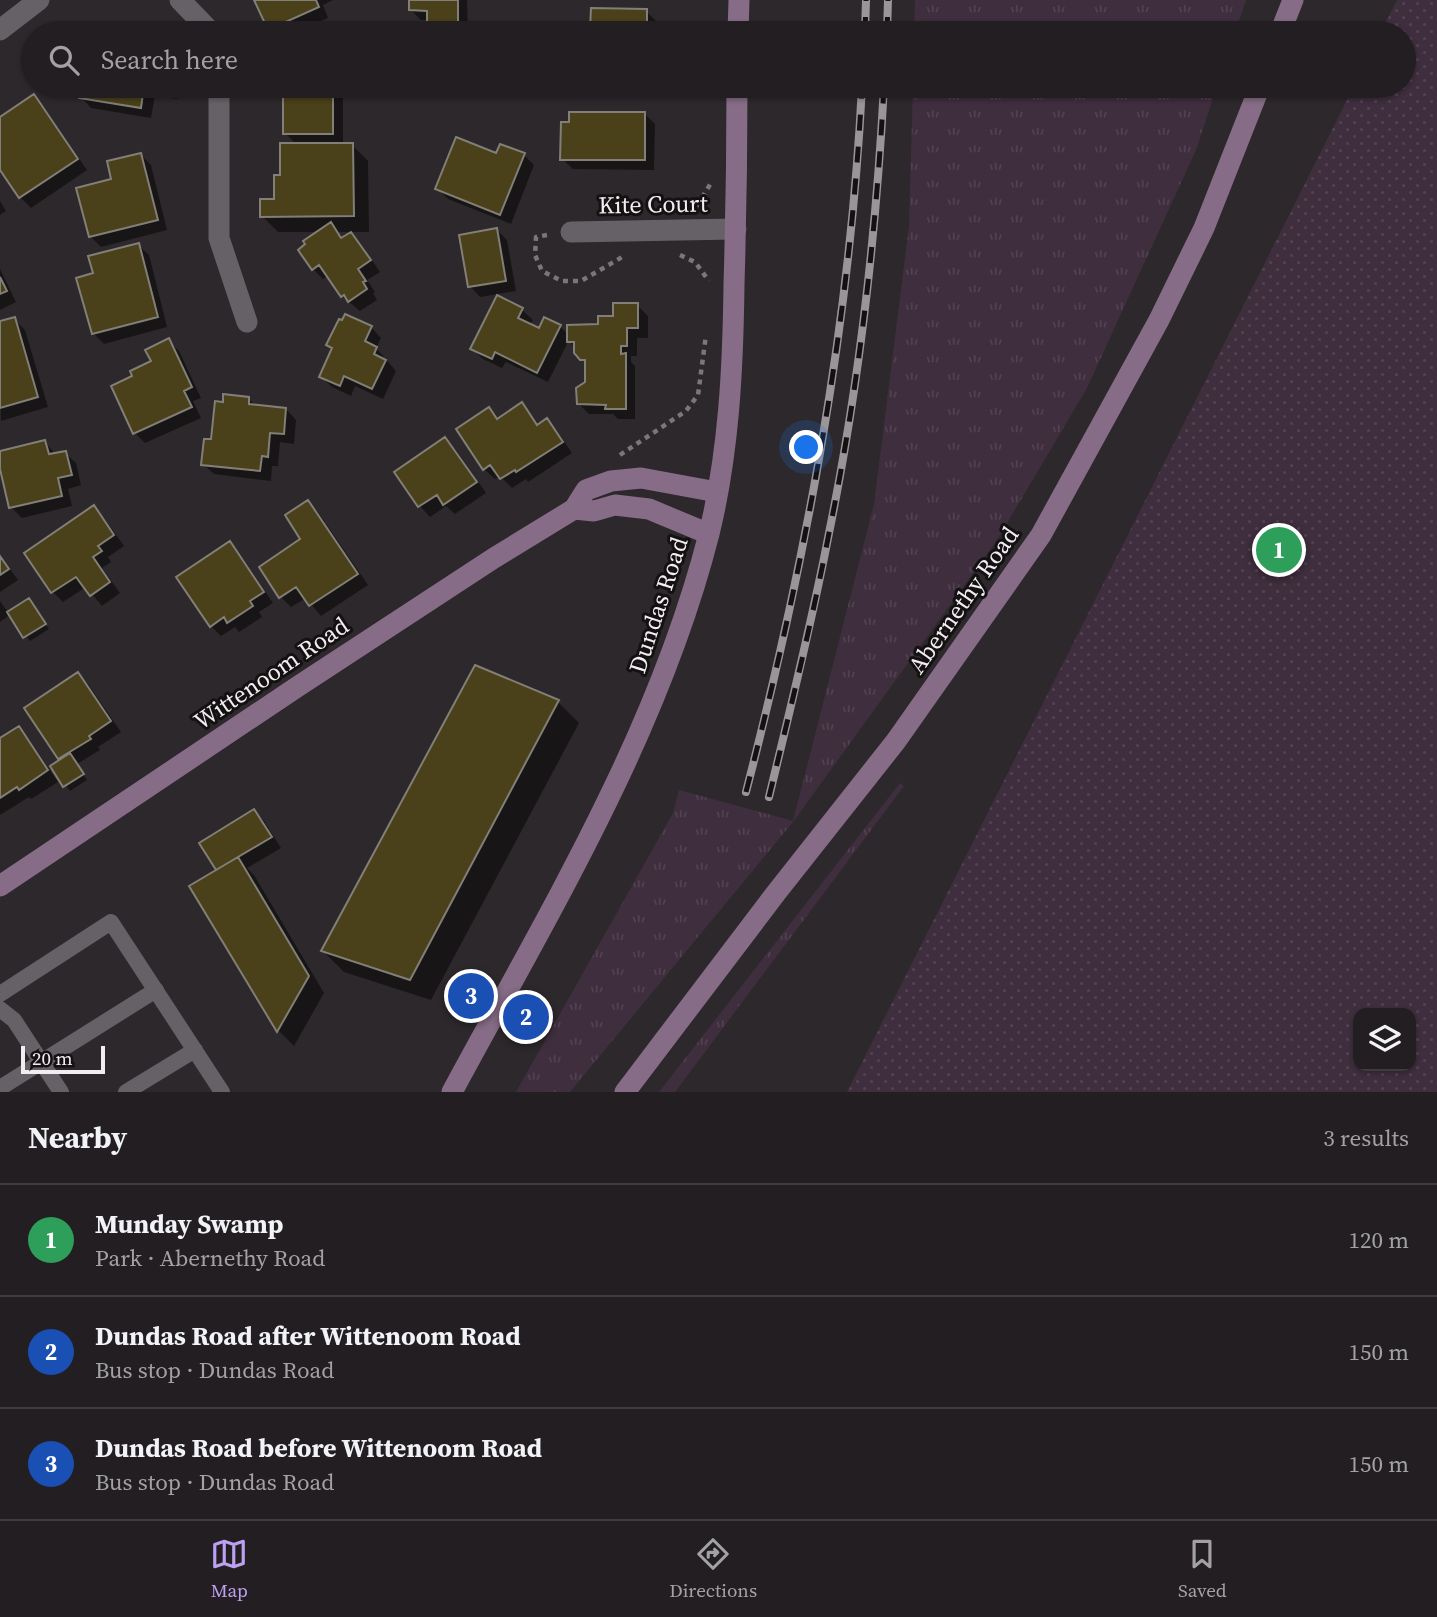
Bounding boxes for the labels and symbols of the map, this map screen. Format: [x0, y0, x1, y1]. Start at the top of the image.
street label: Kite Court [598, 187, 708, 221]
your location [789, 430, 823, 464]
street label: Abernethy Road [900, 519, 1026, 680]
pin: 1 [1256, 524, 1302, 576]
street label: Dundas Road [620, 532, 696, 677]
street label: Wittenoom Road [187, 609, 355, 737]
pin: 3 [448, 970, 494, 1022]
pin: 2 [503, 991, 549, 1043]
scale bar [21, 1043, 105, 1075]

